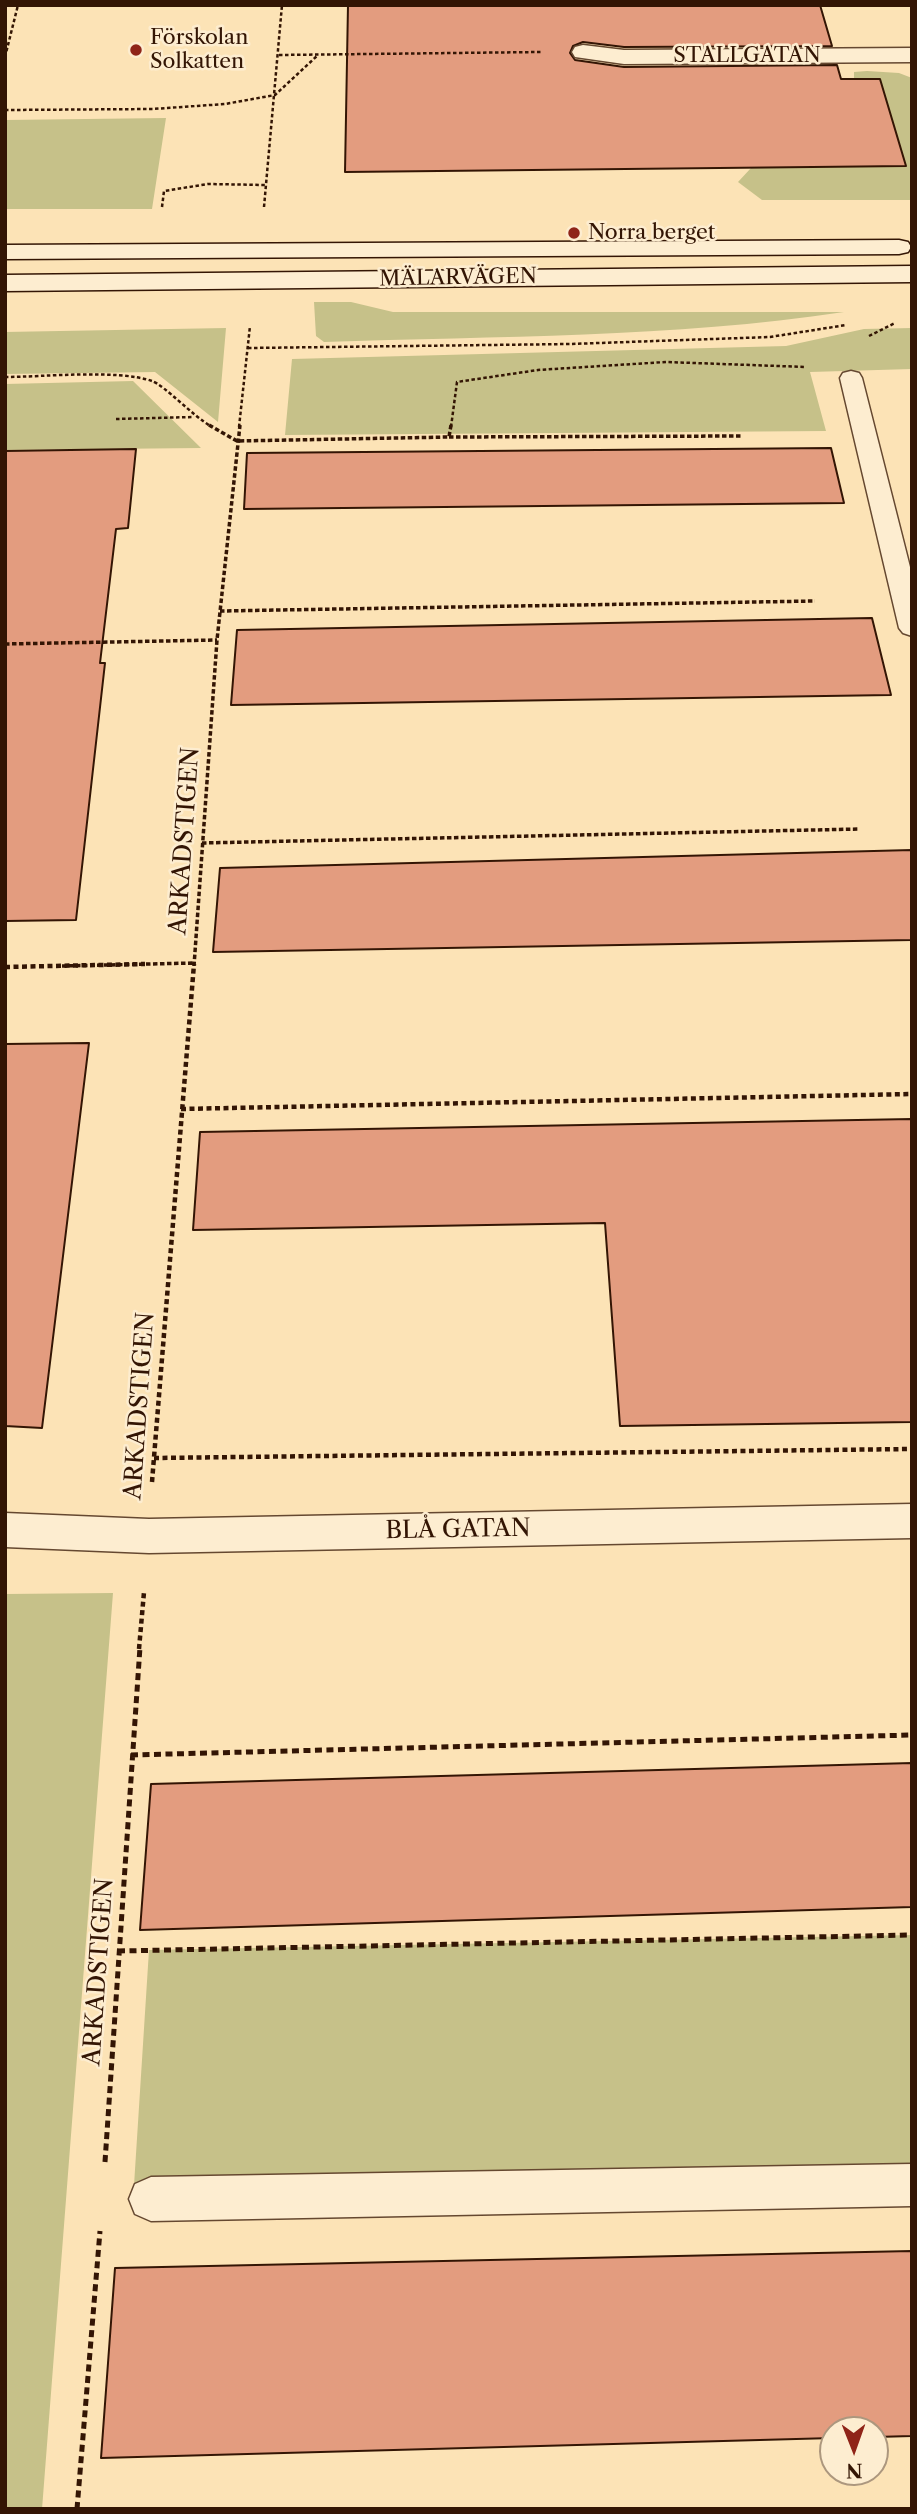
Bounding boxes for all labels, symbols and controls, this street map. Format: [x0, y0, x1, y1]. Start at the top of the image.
place label: Förskolan Solkatten [150, 25, 248, 75]
marker: Förskolan Solkatten [128, 42, 144, 58]
street label: STALLGATAN [673, 43, 821, 69]
place label: Norra berget [588, 220, 715, 246]
marker: Norra berget [566, 225, 582, 241]
street label: MÄLARVÄGEN [379, 264, 537, 292]
street label: ARKADSTIGEN [164, 746, 206, 936]
street label: ARKADSTIGEN [119, 1311, 161, 1501]
street label: BLÅ GATAN [385, 1514, 531, 1546]
street label: ARKADSTIGEN [78, 1877, 120, 2067]
north arrow [819, 2416, 889, 2486]
text: N [846, 2459, 863, 2482]

